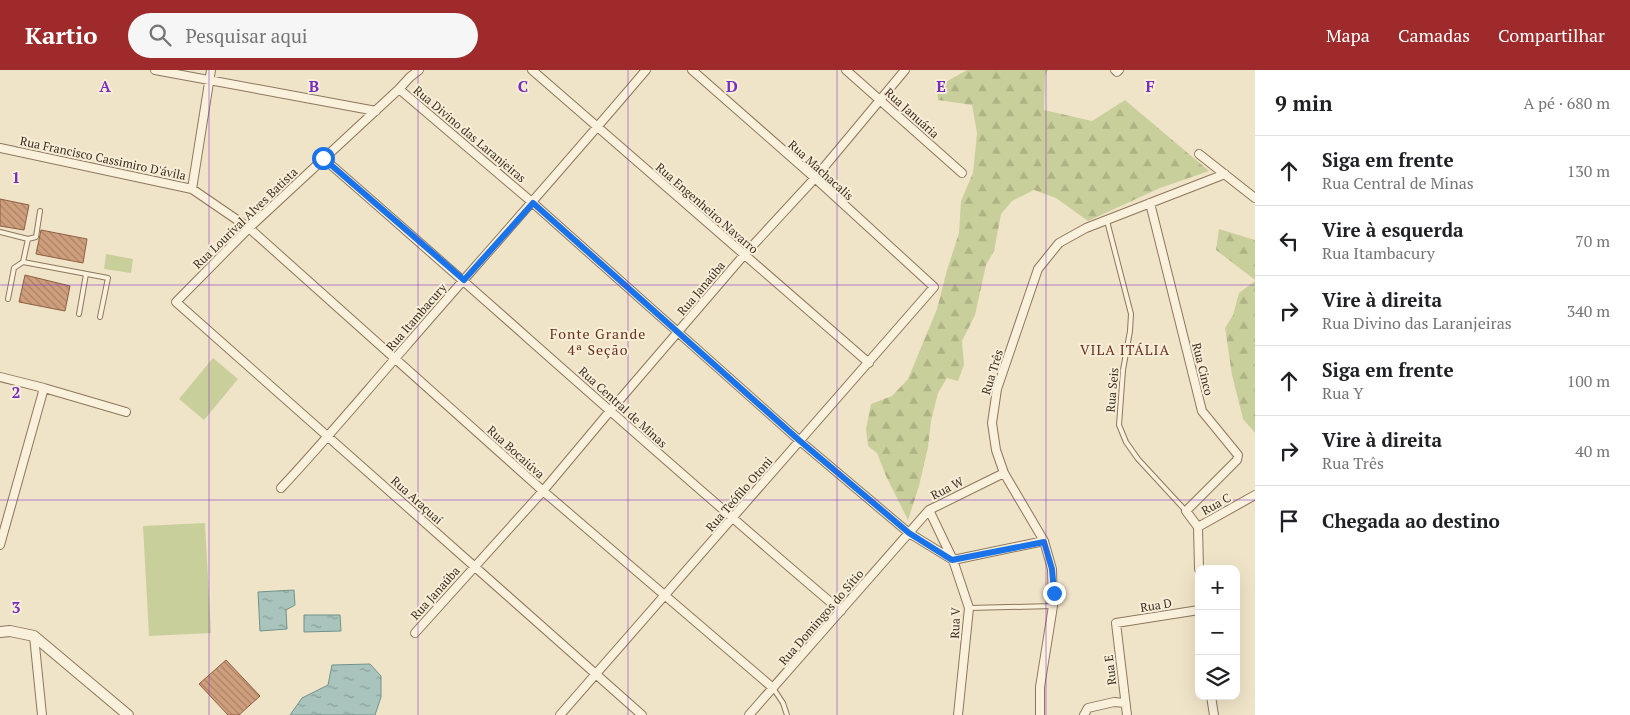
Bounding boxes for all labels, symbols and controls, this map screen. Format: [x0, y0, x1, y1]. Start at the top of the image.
search box [128, 13, 478, 58]
text: Kartio [25, 19, 98, 51]
icon: search [146, 21, 174, 49]
text: Pesquisar aqui [186, 23, 308, 48]
text: Mapa [1326, 23, 1370, 47]
text: Camadas [1398, 23, 1470, 47]
text: Compartilhar [1498, 23, 1605, 47]
text: A [99, 75, 111, 97]
text: B [309, 75, 319, 97]
text: C [518, 75, 528, 97]
text: D [726, 75, 738, 97]
text: E [936, 75, 946, 97]
text: F [1145, 75, 1155, 97]
street label: Rua Divino das Laranjeiras [411, 83, 529, 185]
street label: Rua Januária [882, 85, 942, 141]
text: 9 min [1275, 89, 1332, 117]
text: A pé · 680 m [1523, 92, 1610, 114]
street label: Rua Francisco Cassimiro D'ávila [19, 133, 187, 183]
street label: Rua Machacalis [785, 137, 857, 203]
route start [312, 147, 335, 170]
text: Siga em frente [1322, 147, 1454, 172]
icon: ahead [1275, 157, 1303, 185]
street label: Rua Engenheiro Navarro [653, 159, 762, 257]
text: 130 m [1567, 160, 1610, 182]
street label: Rua Lourival Alves Batista [190, 164, 300, 272]
text: 1 [11, 166, 21, 188]
text: Rua Central de Minas [1322, 172, 1474, 194]
text: Vire à esquerda [1322, 217, 1464, 242]
icon: left [1275, 227, 1303, 255]
text: 70 m [1575, 230, 1610, 252]
text: Rua Itambacury [1322, 242, 1435, 264]
street label: Rua Janaúba [674, 258, 728, 318]
street label: Rua Itambacury [383, 279, 450, 354]
text: Vire à direita [1322, 287, 1442, 312]
icon: right [1275, 297, 1303, 325]
text: 340 m [1567, 300, 1610, 322]
text: Rua Divino das Laranjeiras [1322, 312, 1512, 334]
district label: Fonte Grande 4ª Seção [550, 324, 646, 359]
district label: VILA ITÁLIA [1080, 340, 1170, 359]
street label: Rua Cinco [1189, 341, 1217, 397]
street label: Rua Três [978, 348, 1006, 396]
text: Siga em frente [1322, 357, 1454, 382]
street label: Rua Central de Minas [576, 363, 670, 451]
street label: Rua Seis [1103, 367, 1121, 413]
icon: ahead [1275, 367, 1303, 395]
text: 100 m [1567, 370, 1610, 392]
text: 2 [11, 381, 21, 403]
text: Rua Y [1322, 382, 1364, 404]
street label: Rua Bocaiúva [484, 422, 548, 482]
text: Vire à direita [1322, 427, 1442, 452]
icon: right [1275, 437, 1303, 465]
text: 40 m [1575, 440, 1610, 462]
text: Rua Três [1322, 452, 1384, 474]
street label: Rua Teófilo Otoni [703, 453, 776, 534]
street label: Rua Araçuaí [388, 473, 446, 527]
street label: Rua W [928, 473, 967, 503]
street label: Rua C [1199, 490, 1234, 518]
icon: arrive [1275, 507, 1303, 535]
text: Chegada ao destino [1322, 508, 1500, 533]
street label: Rua Janaúba [407, 563, 463, 623]
map controls [1195, 565, 1240, 700]
button: + [1195, 565, 1240, 610]
street label: Rua Domingos do Sítio [775, 566, 867, 668]
route end [1043, 582, 1066, 605]
street label: Rua D [1139, 595, 1173, 615]
text: 3 [11, 596, 21, 618]
street label: Rua V [947, 606, 963, 639]
button: − [1195, 610, 1240, 655]
street label: Rua E [1101, 654, 1119, 686]
button: layers [1195, 655, 1240, 700]

